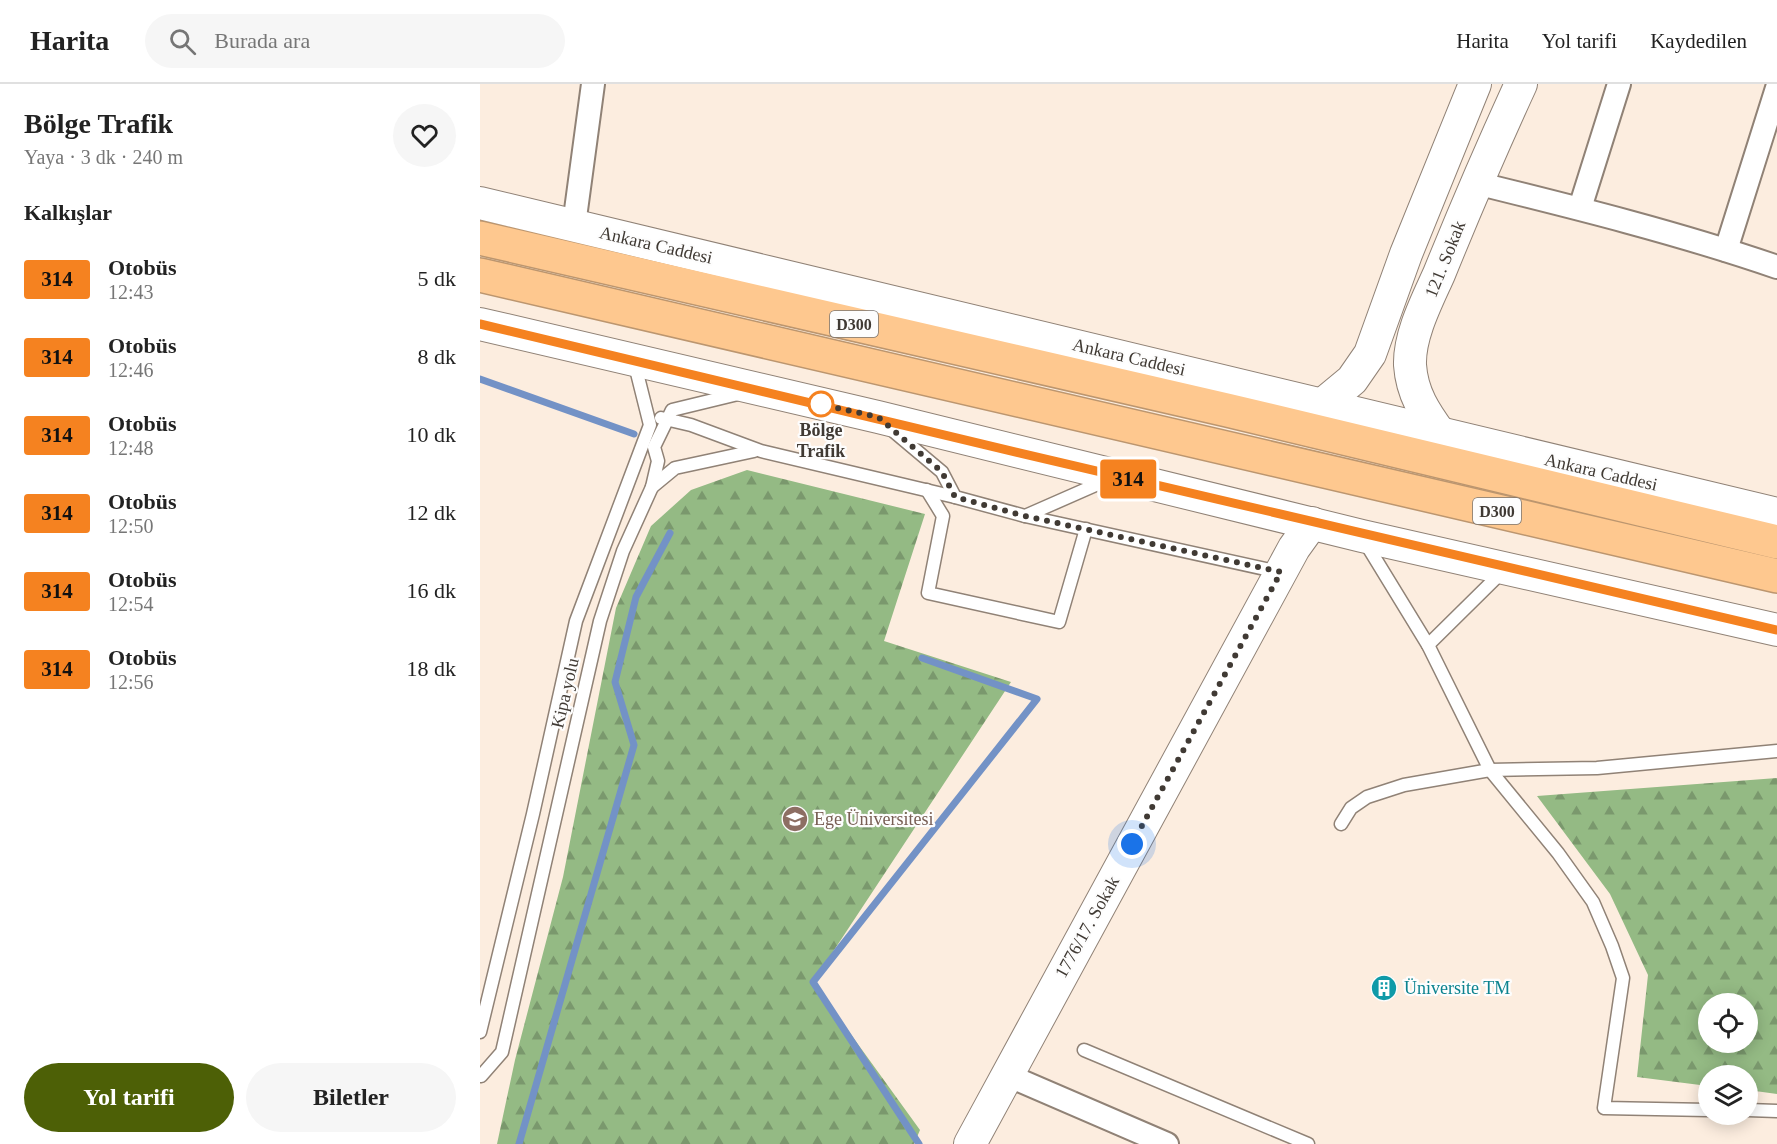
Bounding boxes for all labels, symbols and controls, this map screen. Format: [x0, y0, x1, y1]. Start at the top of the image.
search box [145, 14, 565, 68]
text: Harita [30, 25, 109, 56]
icon: search [166, 25, 199, 58]
text: Burada ara [214, 28, 310, 53]
text: Harita [1456, 29, 1509, 53]
text: Yol tarifi [1542, 29, 1617, 53]
text: Kaydedilen [1650, 29, 1747, 53]
button: heart [393, 104, 456, 167]
text: Bölge Trafik [24, 108, 173, 139]
text: Yaya · 3 dk · 240 m [24, 146, 183, 168]
text: Kalkışlar [24, 200, 112, 225]
street label: 121. Sokak [1421, 218, 1469, 300]
street label: Ankara Caddesi [597, 222, 715, 268]
text: Otobüs [108, 255, 176, 280]
text: 5 dk [418, 266, 456, 291]
text: 314 [41, 267, 73, 291]
text: 12:43 [108, 281, 154, 303]
road number: D300 [830, 311, 878, 337]
text: Otobüs [108, 333, 176, 358]
street label: Ankara Caddesi [1070, 334, 1188, 380]
text: 8 dk [418, 344, 456, 369]
text: 314 [41, 345, 73, 369]
text: 12:46 [108, 359, 154, 381]
marker: Bölge Trafik [808, 391, 834, 417]
text: Otobüs [108, 411, 176, 436]
place label: Bölge Trafik [797, 420, 845, 461]
text: 10 dk [407, 422, 456, 447]
text: 314 [41, 423, 73, 447]
text: 12:48 [108, 437, 154, 459]
street label: Ankara Caddesi [1542, 449, 1660, 495]
line badge: 314 [1094, 460, 1162, 498]
text: 314 [1112, 467, 1144, 491]
text: Otobüs [108, 489, 176, 514]
road number: D300 [1473, 498, 1521, 524]
text: 12 dk [407, 500, 456, 525]
text: 314 [41, 501, 73, 525]
text: 12:50 [108, 515, 154, 537]
text: Otobüs [108, 567, 176, 592]
text: 16 dk [407, 578, 456, 603]
text: 314 [41, 579, 73, 603]
text: 12:54 [108, 593, 154, 615]
text: Otobüs [108, 645, 176, 670]
text: 18 dk [407, 656, 456, 681]
street label: Kipa yolu [547, 656, 583, 730]
text: 314 [41, 657, 73, 681]
text: 12:56 [108, 671, 154, 693]
school or university icon: Ege Üniversitesi [780, 804, 810, 834]
place label: Ege Üniversitesi [814, 809, 933, 829]
your location [1117, 829, 1147, 859]
street label: 1776/17. Sokak [1051, 873, 1123, 981]
building icon: Üniversite TM [1369, 973, 1399, 1003]
place label: Üniversite TM [1404, 978, 1510, 998]
map controls [1698, 993, 1758, 1125]
button: locate [1698, 993, 1758, 1053]
button: Yol tarifi [24, 1063, 234, 1132]
button: Biletler [246, 1063, 456, 1132]
button: layers [1698, 1065, 1758, 1125]

